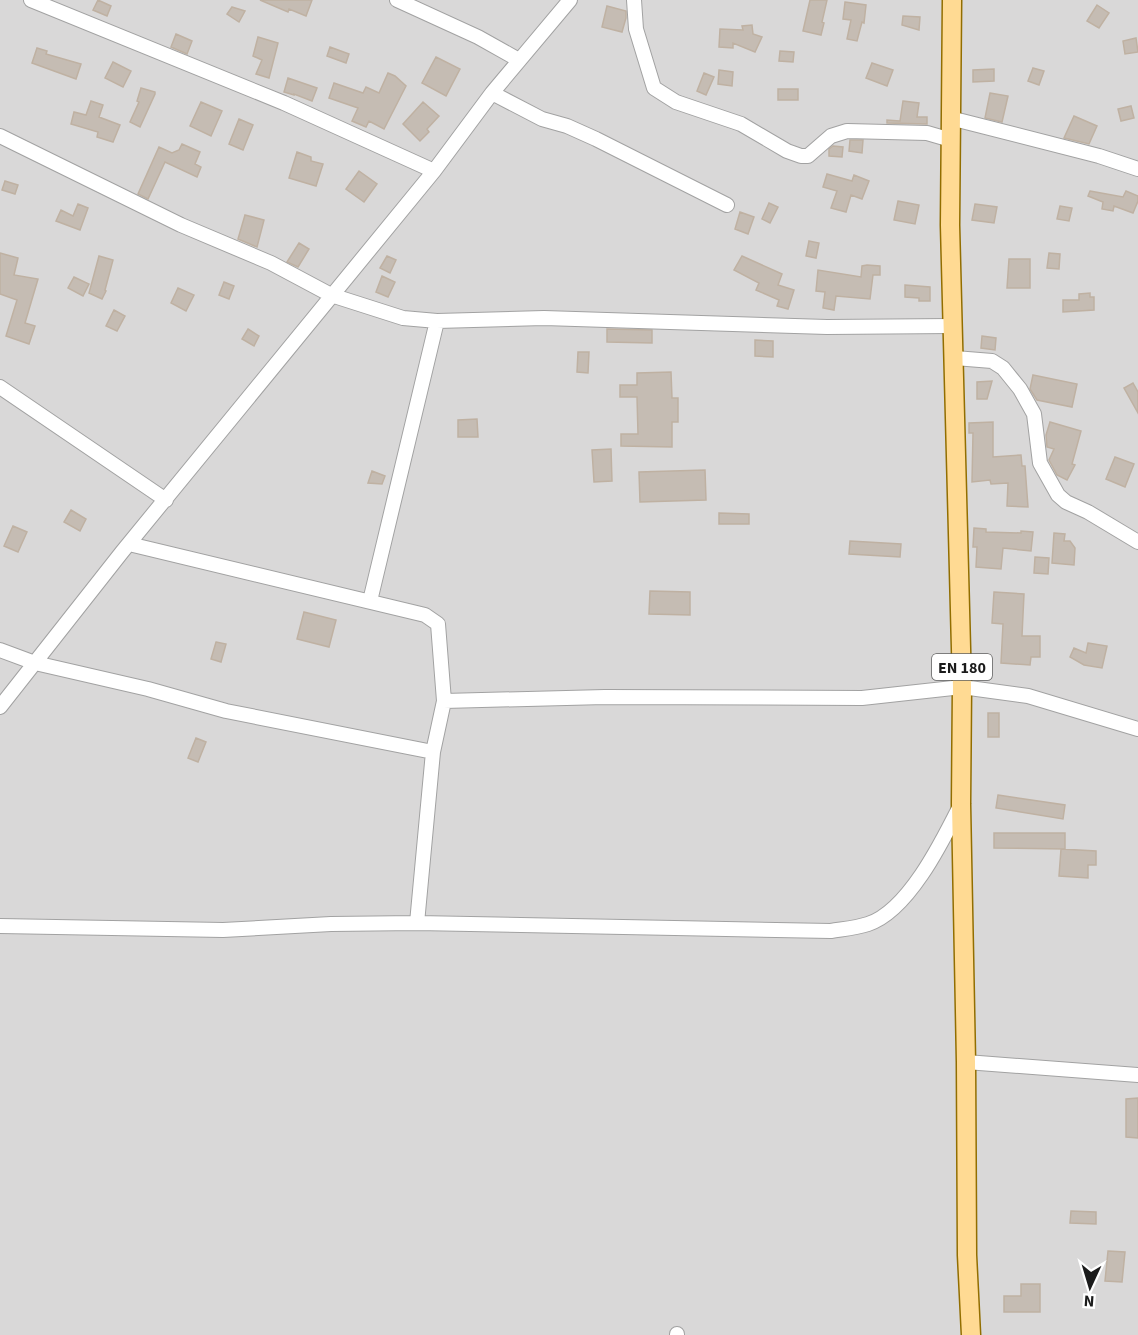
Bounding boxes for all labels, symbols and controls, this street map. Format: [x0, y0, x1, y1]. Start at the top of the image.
road number: EN 180 [932, 654, 992, 680]
north arrow [1060, 1257, 1120, 1317]
text: N [1083, 1290, 1095, 1312]

